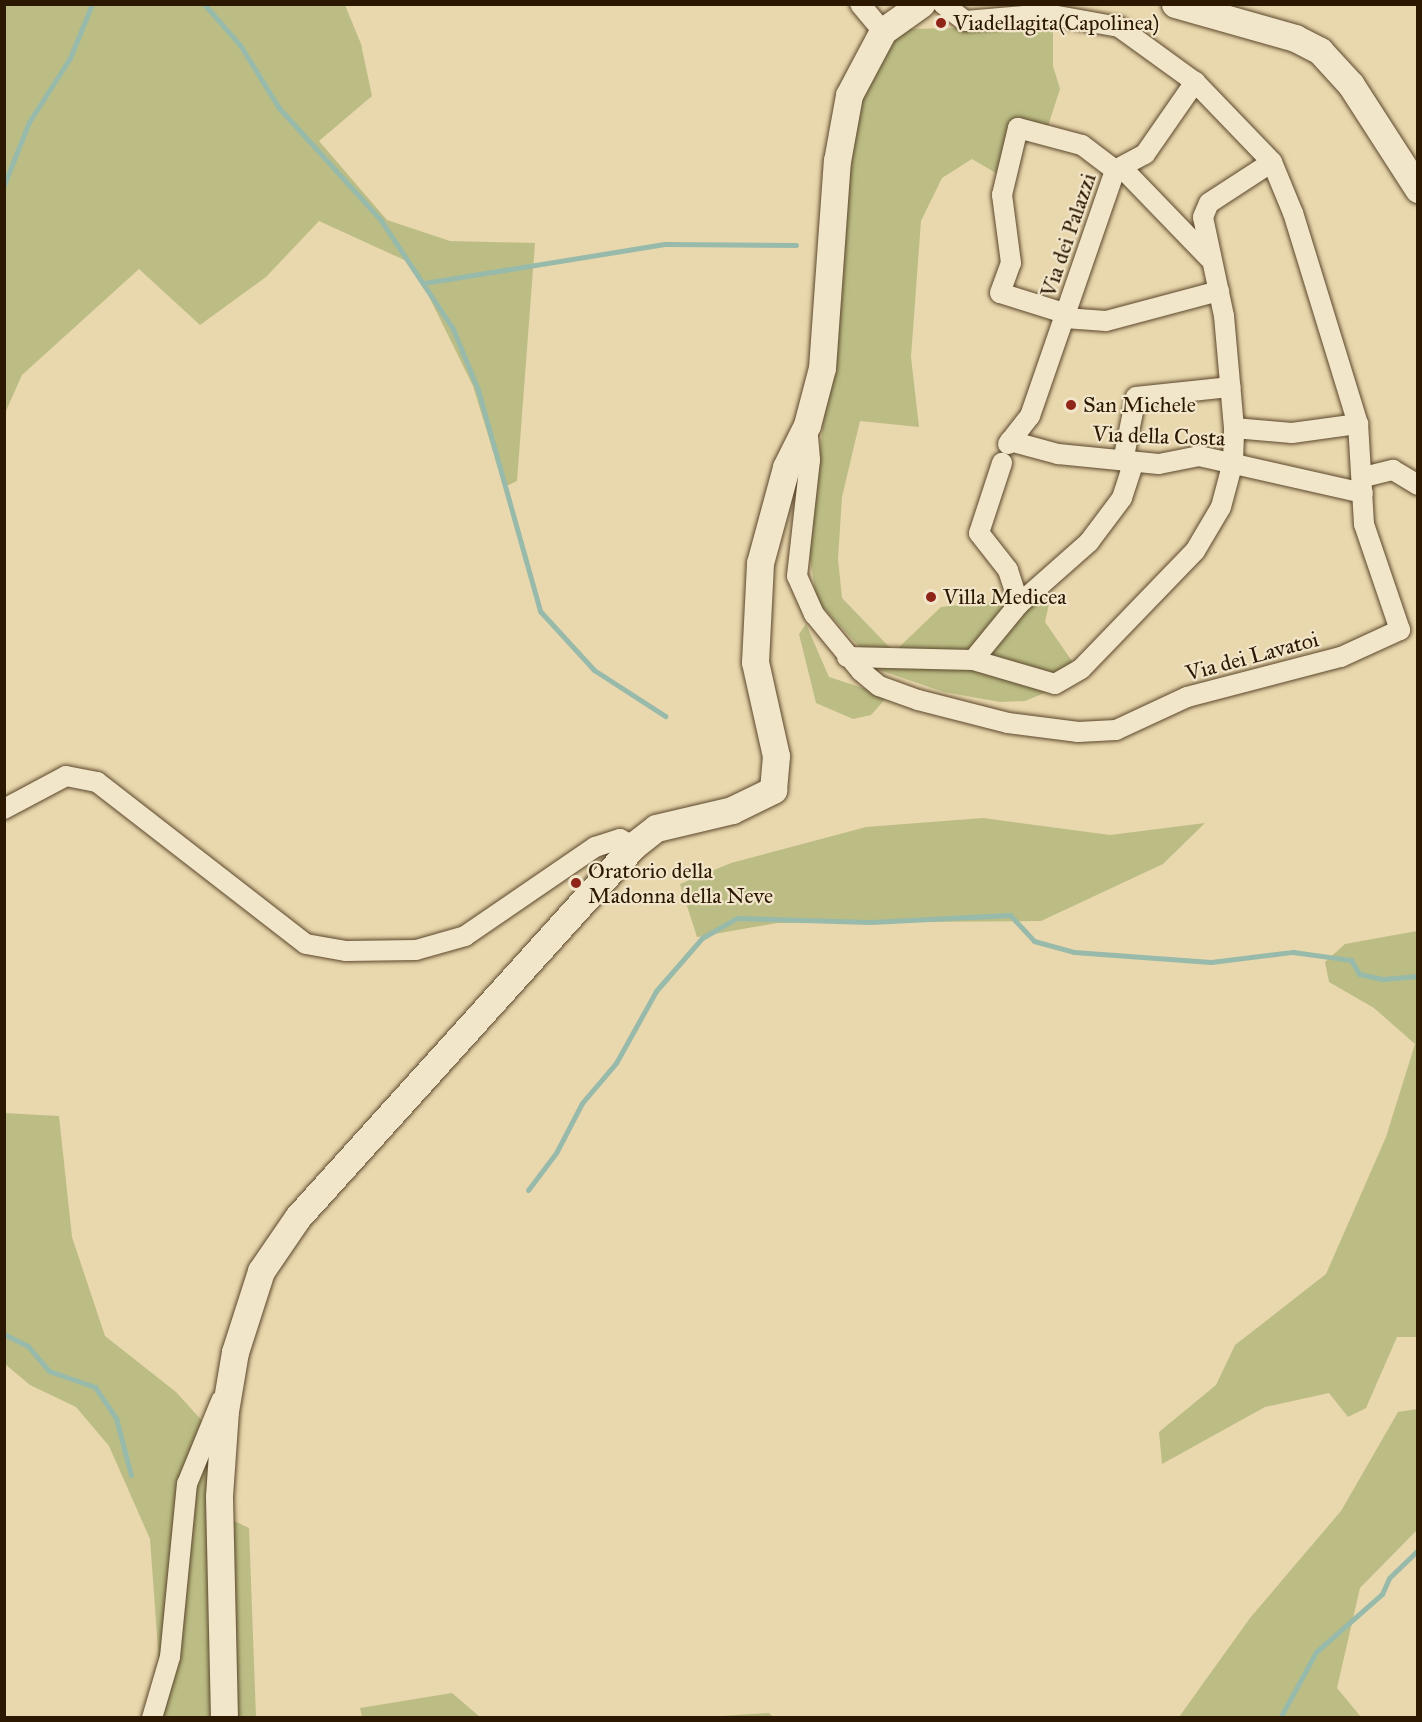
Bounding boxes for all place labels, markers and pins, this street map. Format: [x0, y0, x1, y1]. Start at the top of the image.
place label: Viadellagita(Capolinea) [953, 10, 1159, 36]
marker: Viadellagita(Capolinea) [934, 16, 948, 30]
place label: San Michele [1083, 392, 1196, 418]
marker: San Michele [1064, 398, 1078, 412]
place label: Villa Medicea [943, 584, 1067, 610]
marker: Villa Medicea [924, 590, 938, 604]
place label: Oratorio della Madonna della Neve [588, 857, 773, 908]
marker: Oratorio della Madonna della Neve [569, 876, 583, 890]

